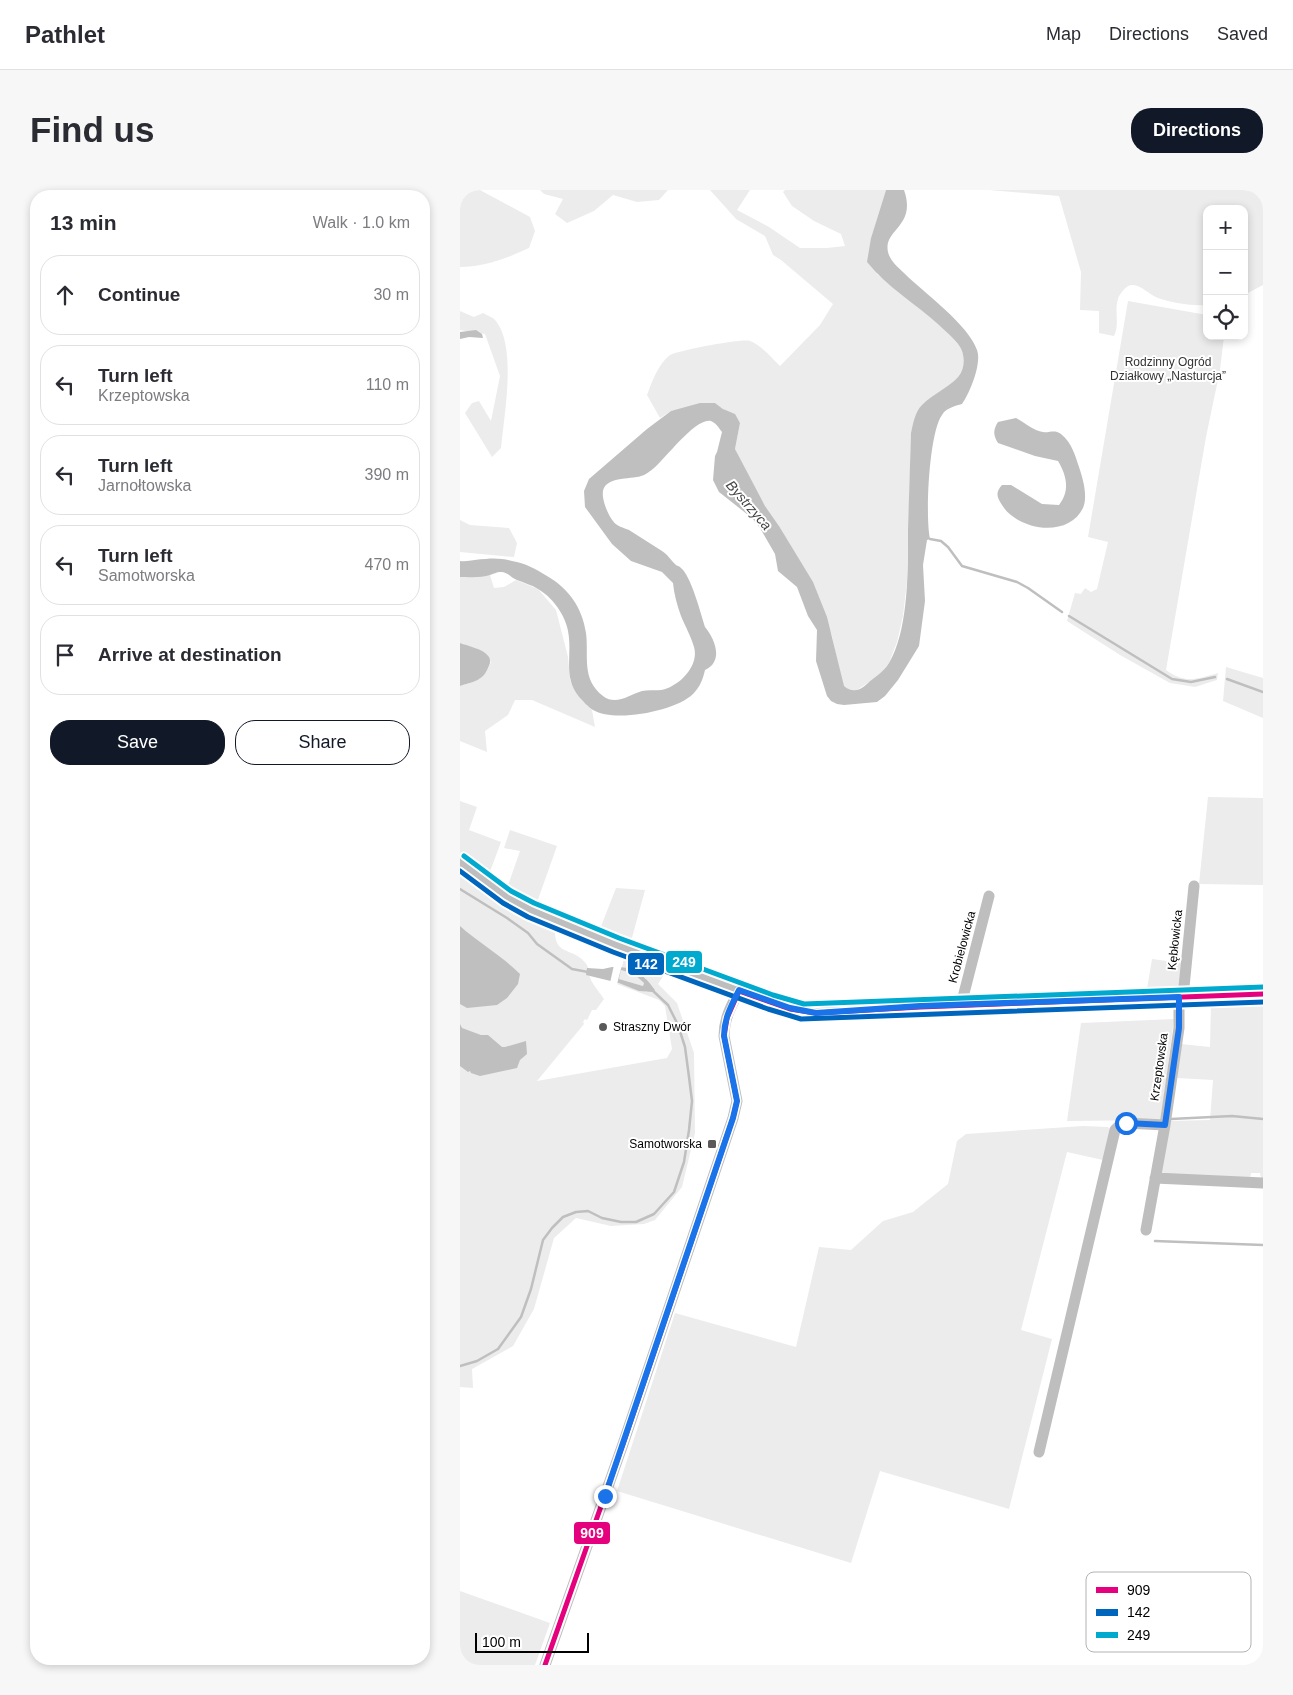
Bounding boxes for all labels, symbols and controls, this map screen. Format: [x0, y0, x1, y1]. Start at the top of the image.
text: Pathlet [25, 21, 105, 48]
text: Map [1046, 24, 1081, 44]
text: Directions [1109, 24, 1189, 44]
text: Saved [1217, 24, 1268, 44]
button: Directions [1131, 108, 1263, 153]
text: Find us [30, 110, 154, 149]
map controls [1203, 205, 1248, 340]
button: + [1203, 205, 1248, 250]
text: 13 min [50, 211, 117, 234]
text: Walk · 1.0 km [313, 214, 410, 231]
button: − [1203, 250, 1248, 295]
icon: ahead [51, 281, 79, 309]
text: Continue [98, 284, 180, 305]
text: 30 m [373, 286, 409, 303]
button: locate [1203, 295, 1248, 340]
park label: Rodzinny Ogród Działkowy „Nasturcja” [1110, 355, 1226, 383]
text: Turn left [98, 365, 173, 386]
icon: left [51, 371, 79, 399]
text: 110 m [366, 376, 409, 393]
text: Krzeptowska [98, 387, 190, 404]
text: Turn left [98, 455, 173, 476]
icon: left [51, 461, 79, 489]
text: 390 m [365, 466, 409, 483]
text: Jarnołtowska [98, 477, 191, 494]
water label: Bystrzyca [723, 477, 775, 533]
text: Turn left [98, 545, 173, 566]
icon: left [51, 551, 79, 579]
text: 470 m [365, 556, 409, 573]
text: Samotworska [98, 567, 195, 584]
icon: arrive [51, 641, 79, 669]
text: Arrive at destination [98, 644, 282, 665]
button: Save [50, 720, 225, 765]
button: Share [235, 720, 410, 765]
street label: Krobielowicka [946, 909, 978, 985]
street label: Kębłowicka [1165, 909, 1185, 971]
line badge: 249 [665, 950, 703, 974]
line badge: 142 [627, 952, 665, 976]
text: 249 [672, 954, 696, 970]
text: 142 [634, 956, 658, 972]
place label: Straszny Dwór [613, 1020, 691, 1034]
marker: Straszny Dwór [597, 1021, 609, 1033]
street label: Krzeptowska [1147, 1032, 1171, 1102]
route start [1115, 1112, 1138, 1135]
place label: Samotworska [629, 1137, 702, 1151]
marker: Samotworska [706, 1138, 718, 1150]
route end [594, 1485, 617, 1508]
line badge: 909 [573, 1521, 611, 1545]
text: 909 [580, 1525, 604, 1541]
legend [1086, 1572, 1251, 1652]
text: 909 [1127, 1582, 1151, 1598]
text: 142 [1127, 1604, 1151, 1620]
text: 249 [1127, 1627, 1151, 1643]
scale bar [475, 1630, 589, 1653]
text: 100 m [482, 1634, 521, 1650]

